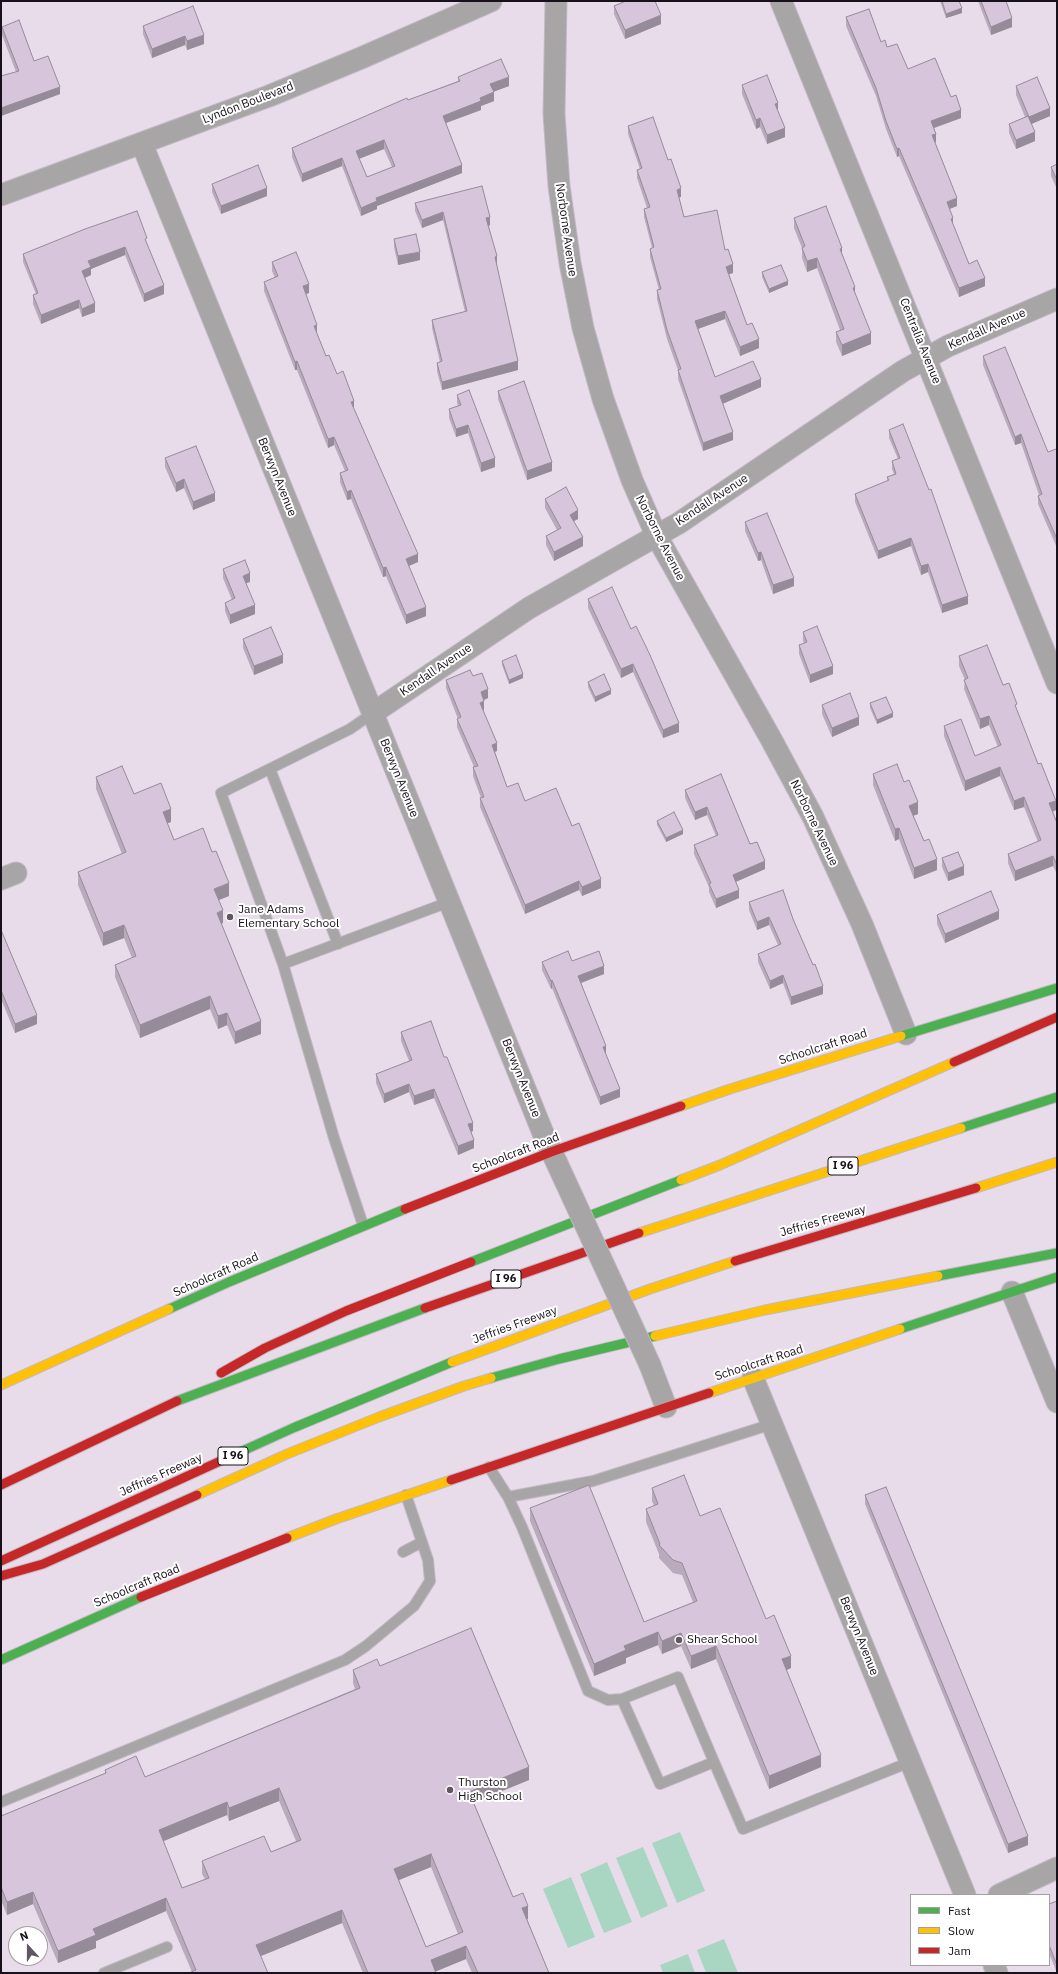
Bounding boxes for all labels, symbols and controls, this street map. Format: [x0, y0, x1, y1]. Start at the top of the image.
street label: Lyndon Boulevard [200, 79, 296, 127]
street label: Norborne Avenue [552, 182, 580, 278]
street label: Centralia Avenue [896, 296, 944, 386]
street label: Kendall Avenue [946, 305, 1028, 353]
street label: Berwyn Avenue [255, 435, 299, 519]
street label: Kendall Avenue [673, 471, 751, 529]
street label: Norborne Avenue [632, 493, 688, 583]
street label: Kendall Avenue [397, 641, 475, 699]
street label: Berwyn Avenue [377, 736, 421, 820]
street label: Norborne Avenue [787, 778, 841, 868]
place label: Jane Adams Elementary School [238, 903, 339, 931]
marker: Jane Adams Elementary School [225, 912, 235, 922]
street label: Schoolcraft Road [777, 1026, 869, 1068]
street label: Berwyn Avenue [499, 1036, 543, 1120]
street label: Schoolcraft Road [471, 1130, 561, 1176]
road number: I 96 [828, 1157, 858, 1175]
street label: Jeffries Freeway [778, 1202, 868, 1240]
street label: Schoolcraft Road [171, 1250, 261, 1300]
road number: I 96 [491, 1270, 521, 1288]
street label: Jeffries Freeway [471, 1303, 559, 1347]
street label: Schoolcraft Road [713, 1342, 805, 1384]
road number: I 96 [218, 1447, 248, 1465]
street label: Jeffries Freeway [118, 1450, 204, 1500]
street label: Schoolcraft Road [92, 1561, 182, 1611]
street label: Berwyn Avenue [837, 1594, 881, 1678]
place label: Shear School [687, 1633, 758, 1647]
marker: Shear School [674, 1635, 684, 1645]
place label: Thurston High School [458, 1776, 522, 1804]
marker: Thurston High School [445, 1785, 455, 1795]
legend [910, 1894, 1050, 1966]
text: Fast [948, 1903, 971, 1918]
text: Slow [948, 1923, 974, 1938]
north arrow [8, 1926, 48, 1966]
text: N [18, 1928, 30, 1944]
text: Jam [948, 1943, 971, 1958]

